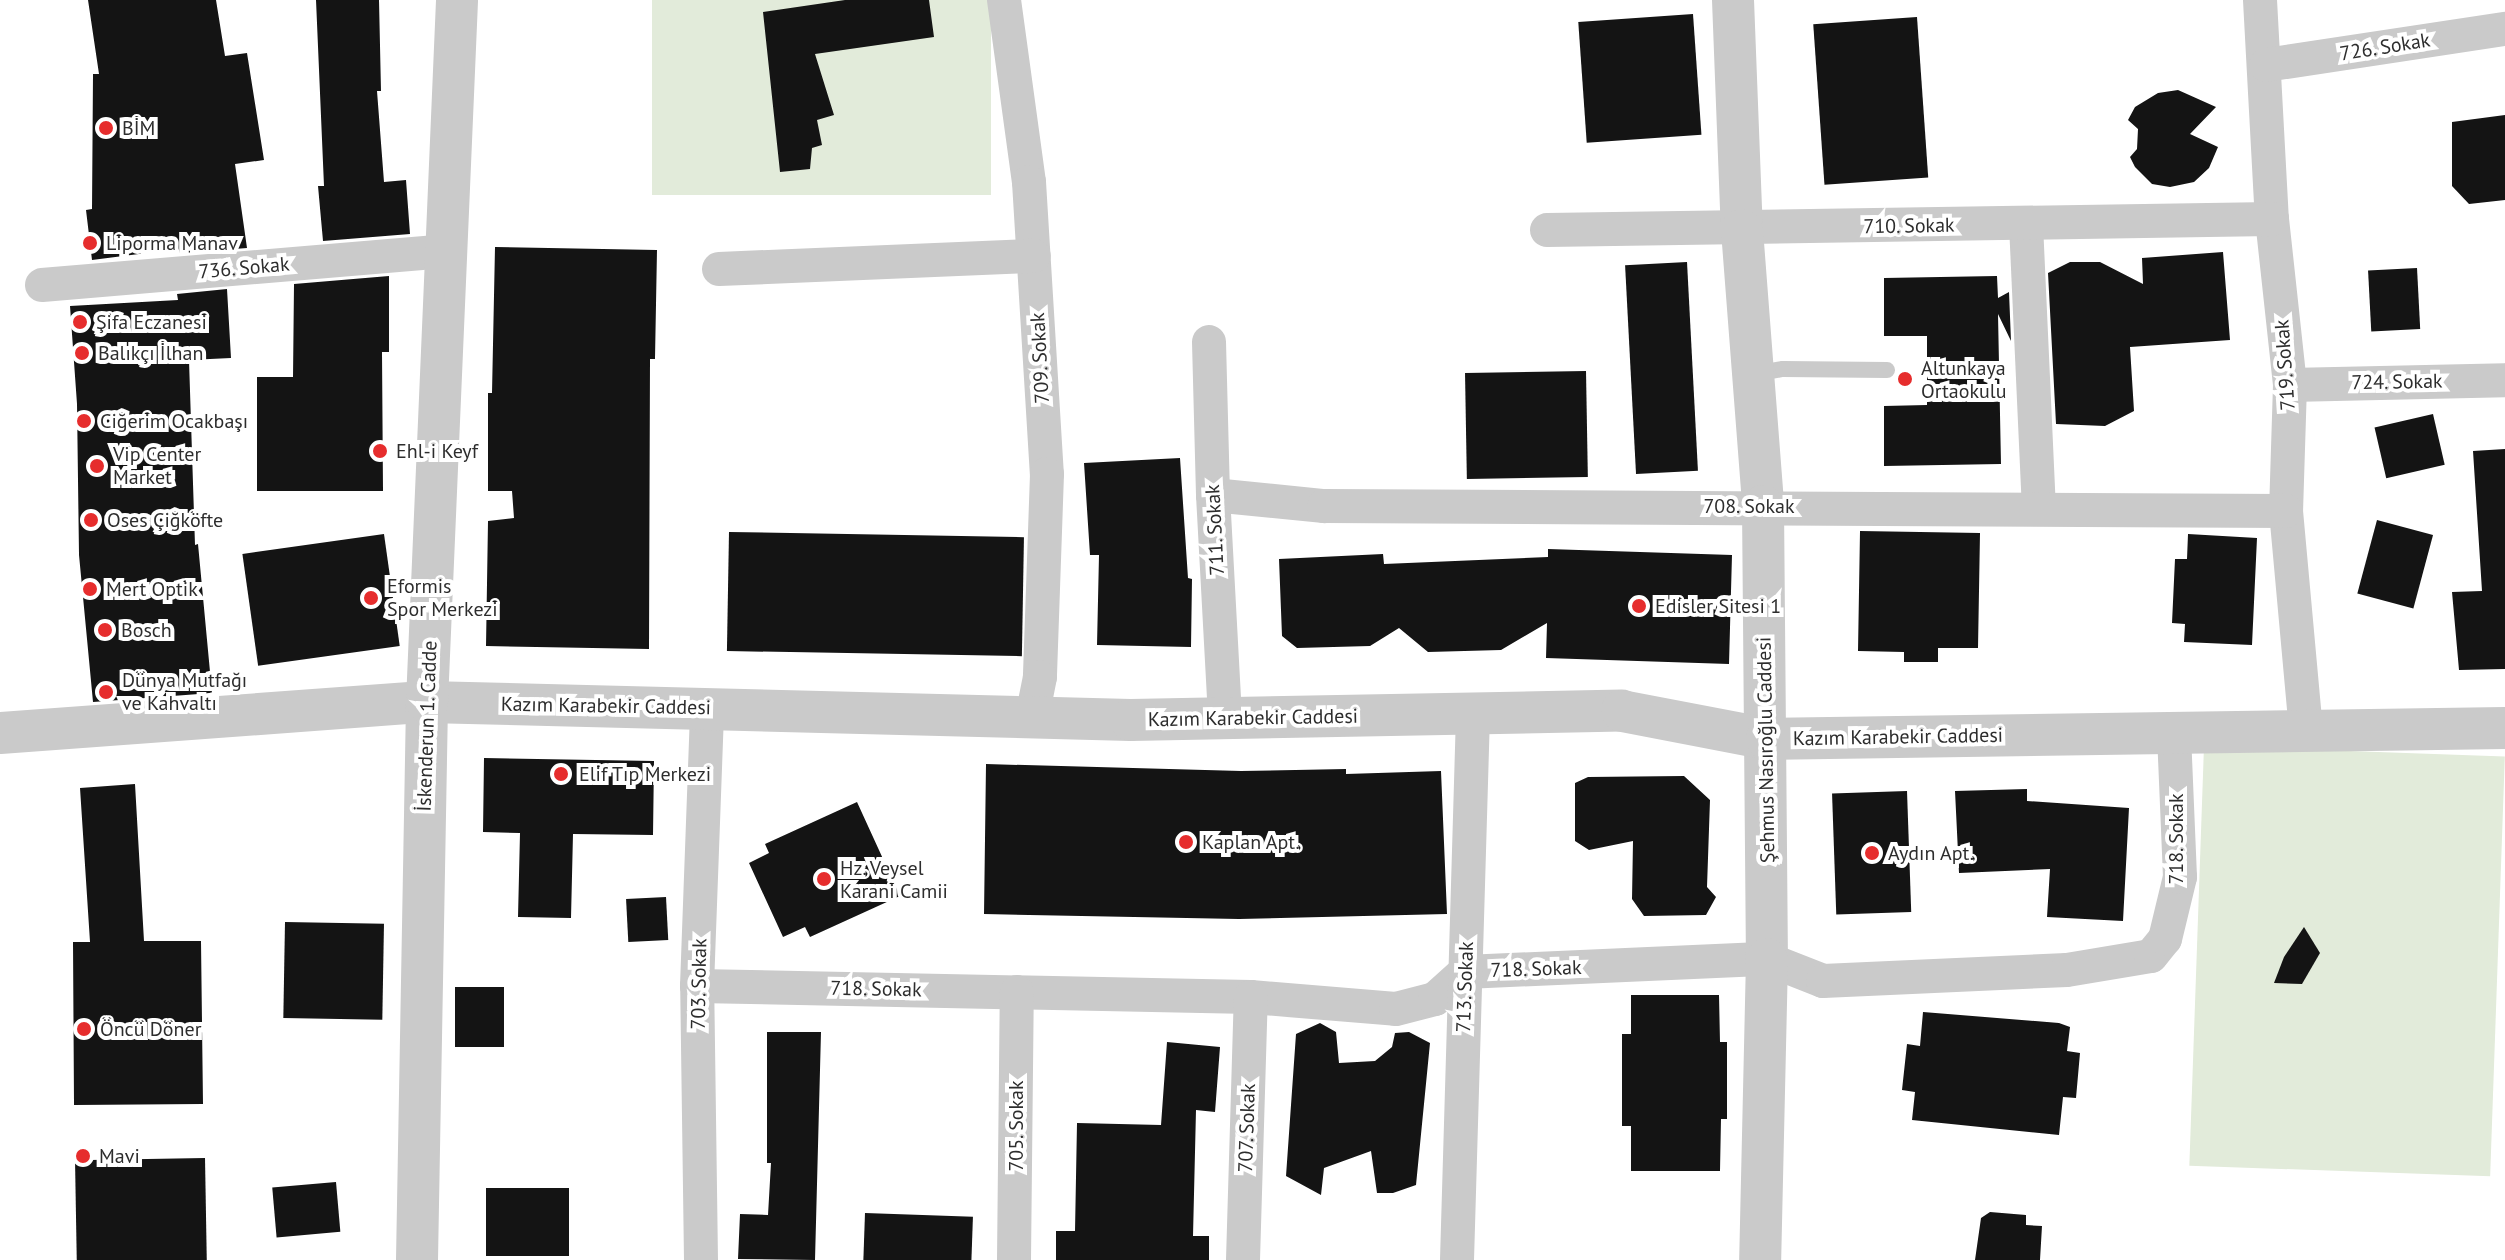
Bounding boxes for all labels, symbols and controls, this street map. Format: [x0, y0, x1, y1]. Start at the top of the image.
street label: 726. Sokak [2337, 28, 2433, 66]
place label: BİM [122, 116, 155, 140]
marker: BİM [97, 119, 115, 137]
street label: 710. Sokak [1862, 213, 1956, 239]
place label: Liporma Manav [106, 231, 238, 255]
marker: Liporma Manav [81, 234, 99, 252]
street label: 736. Sokak [197, 252, 291, 284]
place label: Şifa Eczanesi [96, 310, 207, 334]
street label: 709. Sokak [1026, 311, 1054, 405]
marker: Şifa Eczanesi [71, 313, 89, 331]
street label: 719. Sokak [2270, 318, 2300, 412]
place label: Balıkçı İlhan [98, 341, 203, 365]
marker: Balıkçı İlhan [73, 344, 91, 362]
place label: Altunkaya Ortaokulu [1921, 356, 2006, 403]
street label: 724. Sokak [2350, 369, 2444, 395]
marker: Altunkaya Ortaokulu [1896, 370, 1914, 388]
place label: Ciğerim Ocakbaşı [100, 409, 248, 433]
marker: Ciğerim Ocakbaşı [75, 412, 93, 430]
place label: Ehl-i Keyf [396, 439, 478, 463]
place label: Vip Center Market [113, 442, 201, 489]
marker: Ehl-i Keyf [371, 442, 389, 460]
marker: Vip Center Market [88, 457, 106, 475]
street label: 711. Sokak [1201, 483, 1229, 577]
street label: 708. Sokak [1703, 494, 1795, 518]
place label: Oses Çiğköfte [107, 508, 223, 532]
marker: Oses Çiğköfte [82, 511, 100, 529]
place label: Eformis Spor Merkezi [387, 574, 498, 621]
place label: Mert Optik [106, 577, 198, 601]
marker: Mert Optik [81, 580, 99, 598]
marker: Eformis Spor Merkezi [362, 589, 380, 607]
place label: Edisler Sitesi 1 [1655, 594, 1781, 618]
marker: Edisler Sitesi 1 [1630, 597, 1648, 615]
place label: Bosch [121, 618, 172, 642]
marker: Bosch [96, 621, 114, 639]
street label: Şehmus Nasıroğlu Caddesi [1752, 637, 1780, 863]
street label: İskenderun 1. Cadde [412, 639, 442, 813]
place label: Dünya Mutfağı ve Kahvaltı [122, 668, 247, 715]
marker: Dünya Mutfağı ve Kahvaltı [97, 683, 115, 701]
street label: Kazım Karabekir Caddesi [501, 692, 711, 720]
street label: Kazım Karabekir Caddesi [1148, 704, 1358, 732]
street label: Kazım Karabekir Caddesi [1793, 723, 2003, 751]
place label: Elif Tıp Merkezi [579, 762, 712, 786]
marker: Elif Tıp Merkezi [550, 763, 572, 785]
street label: 718. Sokak [2164, 793, 2188, 885]
place label: Kaplan Apt. [1202, 830, 1300, 854]
marker: Kaplan Apt. [1177, 833, 1195, 851]
place label: Aydın Apt. [1888, 841, 1975, 865]
marker: Aydın Apt. [1863, 844, 1881, 862]
place label: Hz. Veysel Karani Camii [840, 856, 948, 903]
marker: Hz. Veysel Karani Camii [815, 870, 833, 888]
street label: 703. Sokak [686, 937, 712, 1031]
street label: 713. Sokak [1451, 940, 1479, 1034]
street label: 718. Sokak [1489, 955, 1583, 983]
street label: 718. Sokak [829, 976, 923, 1002]
place label: Öncü Döner [100, 1017, 201, 1041]
marker: Öncü Döner [75, 1020, 93, 1038]
street label: 705. Sokak [1004, 1080, 1028, 1172]
street label: 707. Sokak [1233, 1082, 1261, 1174]
place label: Mavi [99, 1144, 140, 1168]
marker: Mavi [74, 1147, 92, 1165]

